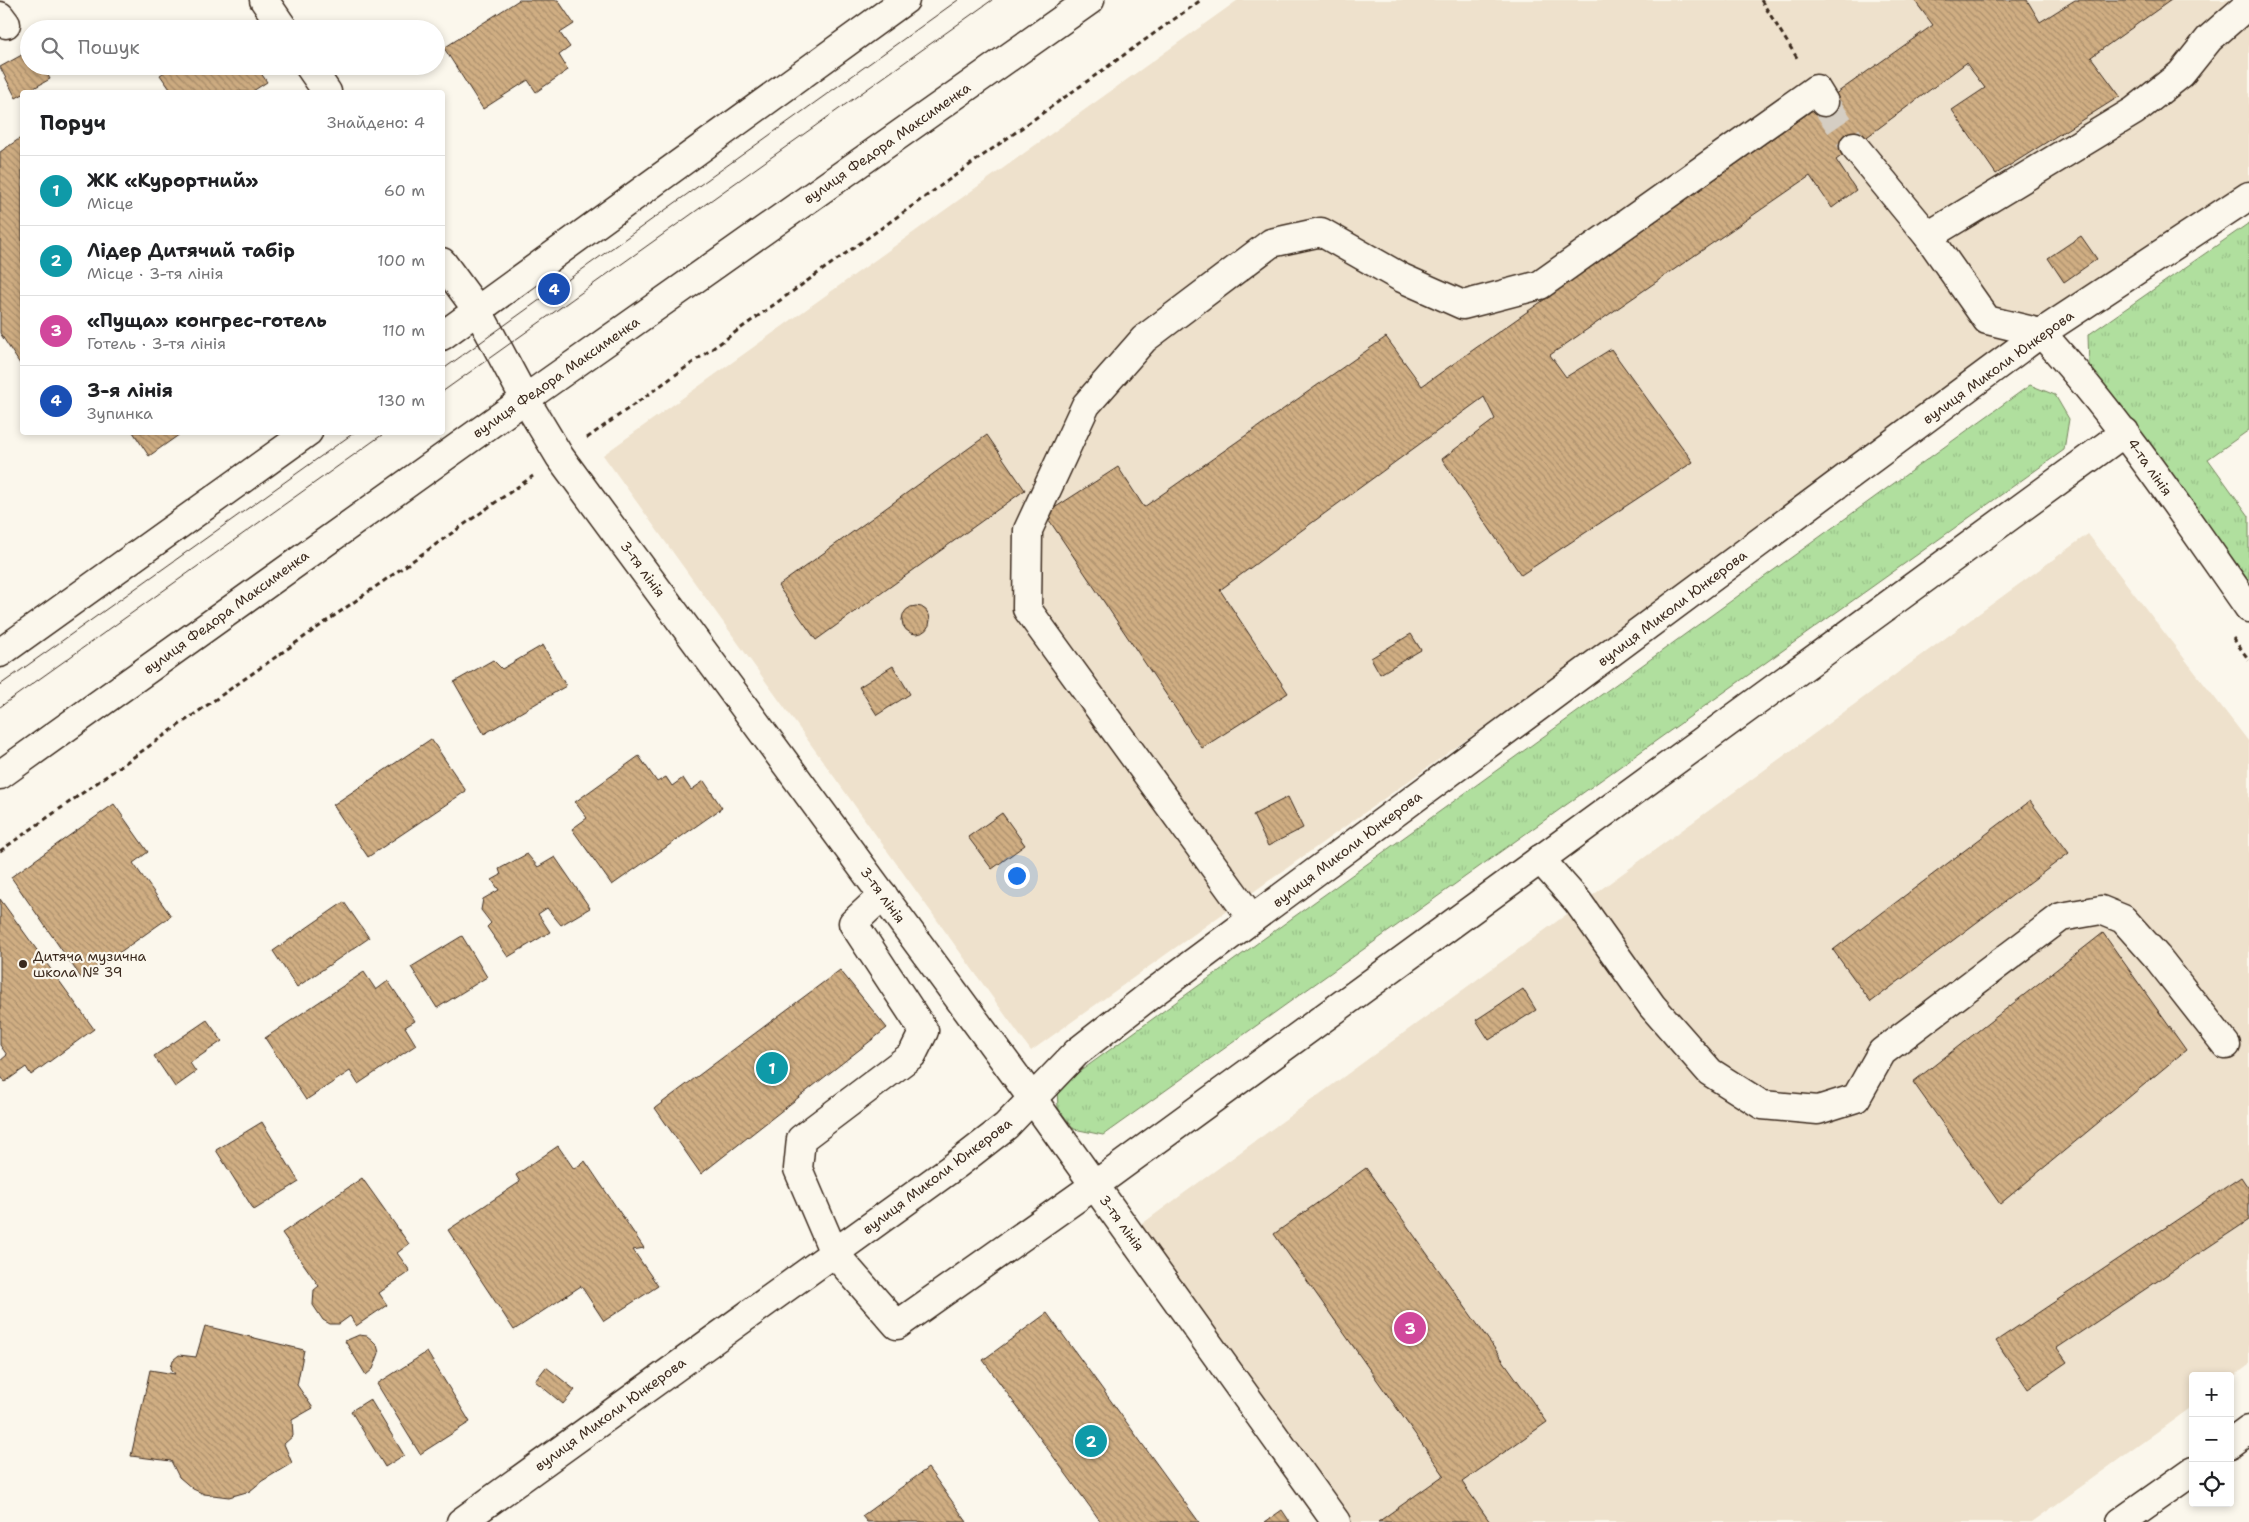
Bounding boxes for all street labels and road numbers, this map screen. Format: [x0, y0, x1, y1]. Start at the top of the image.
street label: вулиця Федора Максименка [800, 78, 974, 208]
street label: вулиця Миколи Юнкерова [1919, 306, 2077, 428]
street label: вулиця Федора Максименка [469, 312, 643, 442]
street label: 4-та лінія [2124, 435, 2176, 499]
street label: 3-тя лінія [617, 537, 669, 601]
street label: вулиця Федора Максименка [140, 546, 312, 678]
street label: вулиця Миколи Юнкерова [1594, 546, 1750, 670]
street label: вулиця Миколи Юнкерова [1269, 787, 1425, 911]
street label: 3-тя лінія [857, 863, 909, 927]
street label: вулиця Миколи Юнкерова [859, 1114, 1015, 1238]
street label: 3-тя лінія [1096, 1191, 1148, 1255]
street label: вулиця Миколи Юнкерова [531, 1353, 689, 1475]

